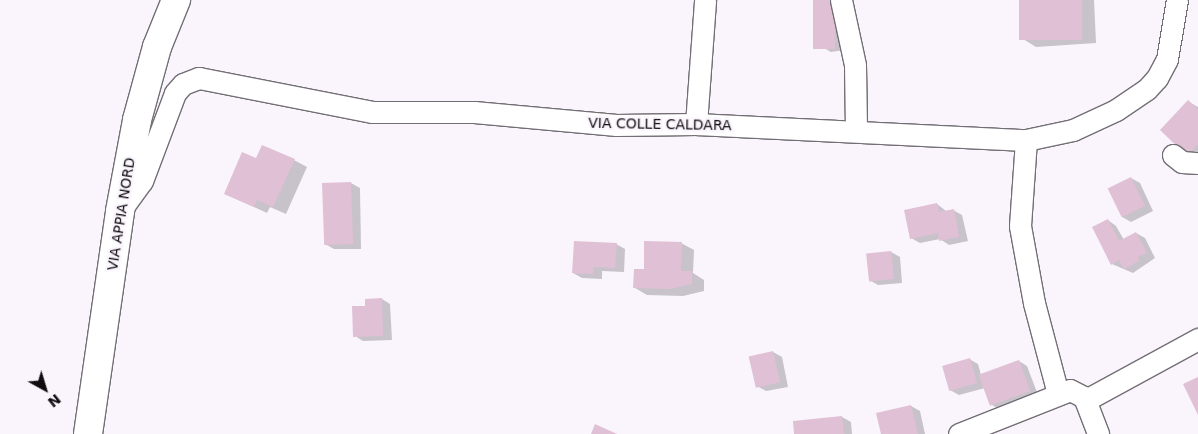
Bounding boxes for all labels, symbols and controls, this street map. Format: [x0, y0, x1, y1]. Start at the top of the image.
street label: VIA COLLE CALDARA [588, 114, 732, 134]
street label: VIA APPIA NORD [104, 156, 138, 272]
north arrow [20, 364, 70, 414]
text: N [45, 391, 64, 411]

